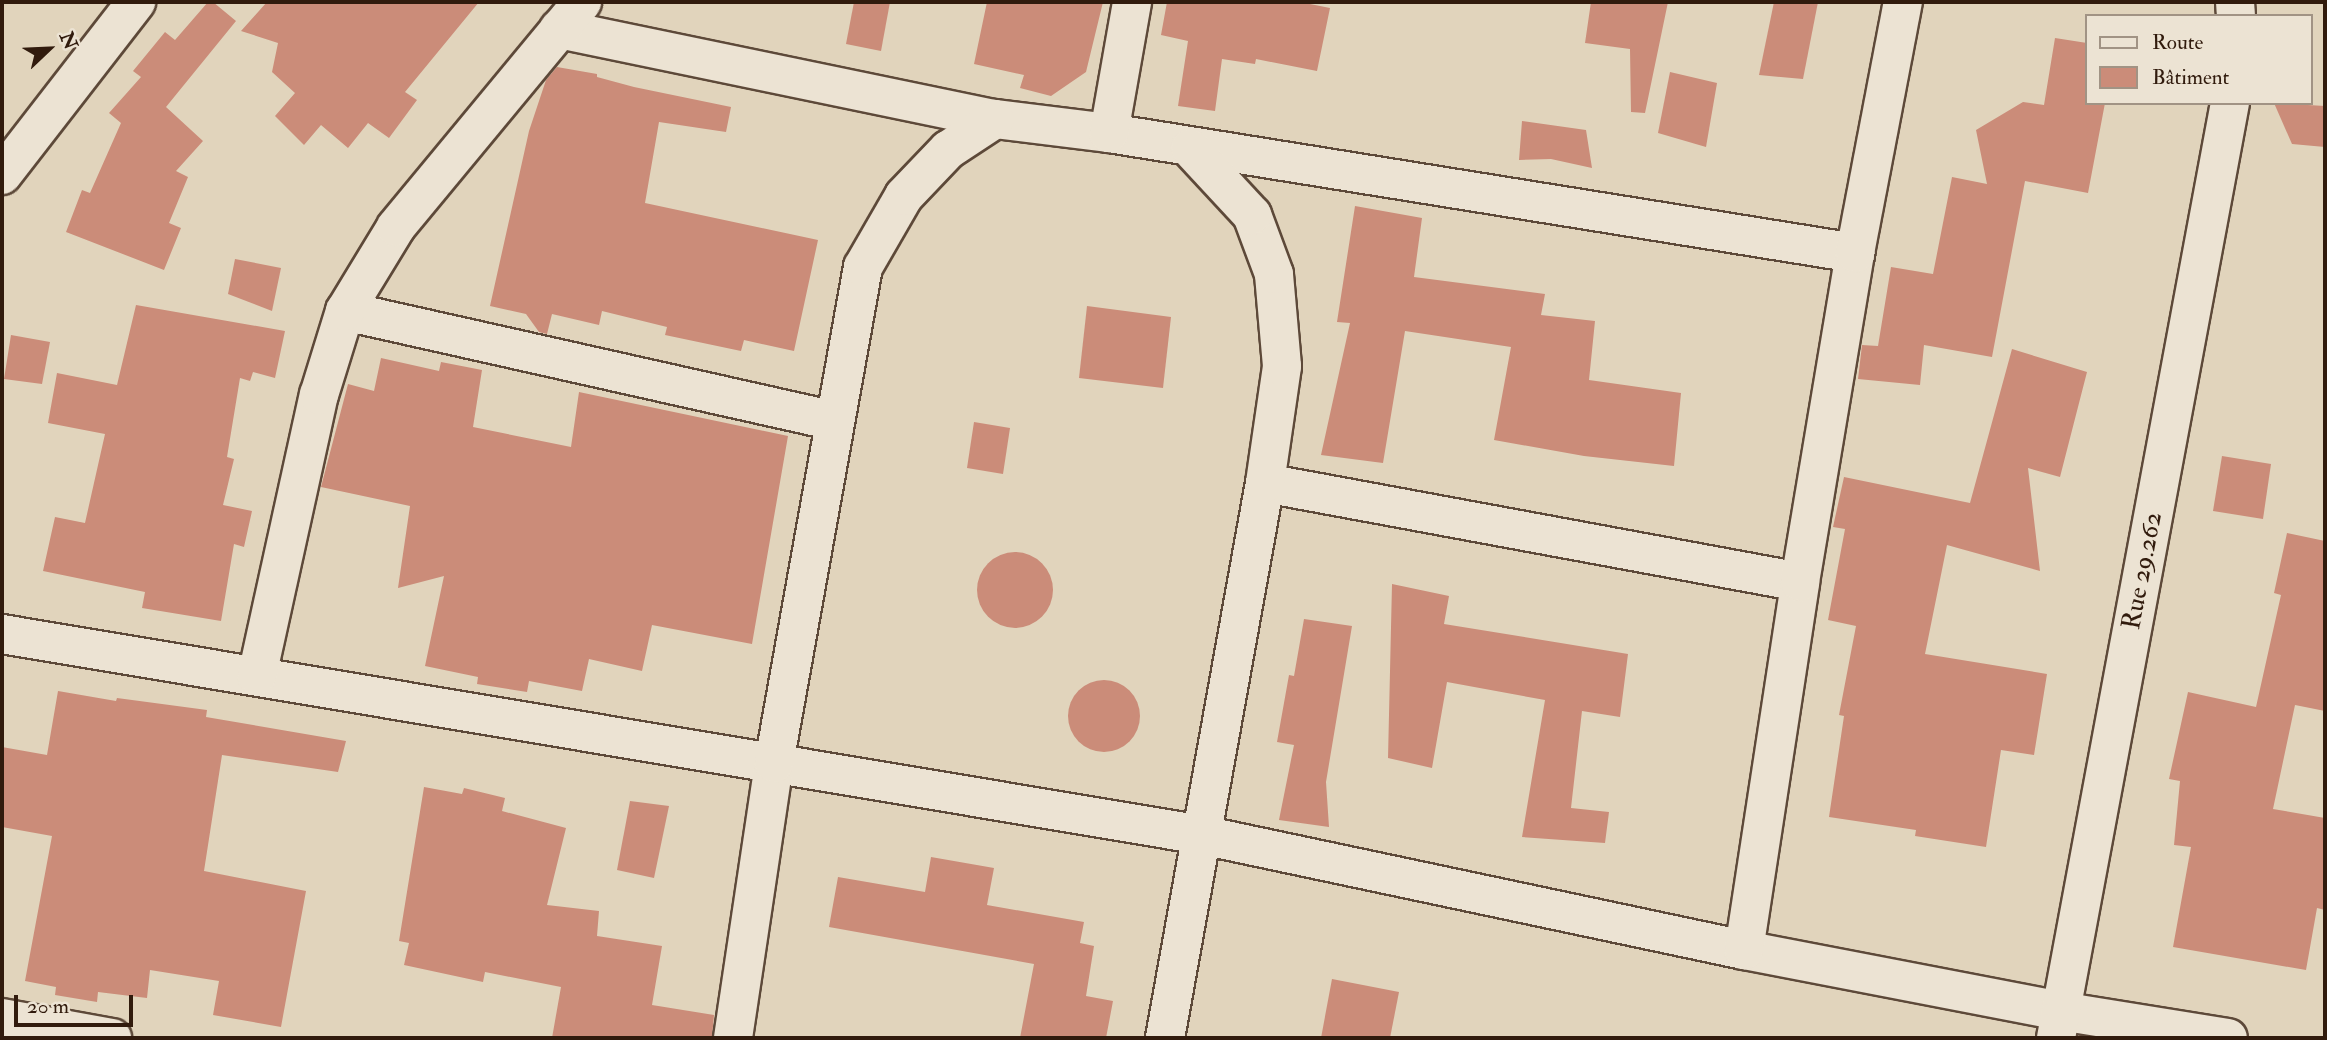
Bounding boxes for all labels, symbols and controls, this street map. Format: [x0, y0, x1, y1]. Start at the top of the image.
north arrow [14, 14, 84, 84]
legend [2086, 14, 2313, 105]
text: N [54, 28, 83, 53]
text: Route [2152, 29, 2203, 56]
text: Bâtiment [2152, 64, 2229, 91]
street label: Rue 29.262 [2116, 510, 2170, 632]
scale bar [18, 981, 136, 1025]
text: 20 m [27, 993, 69, 1020]

